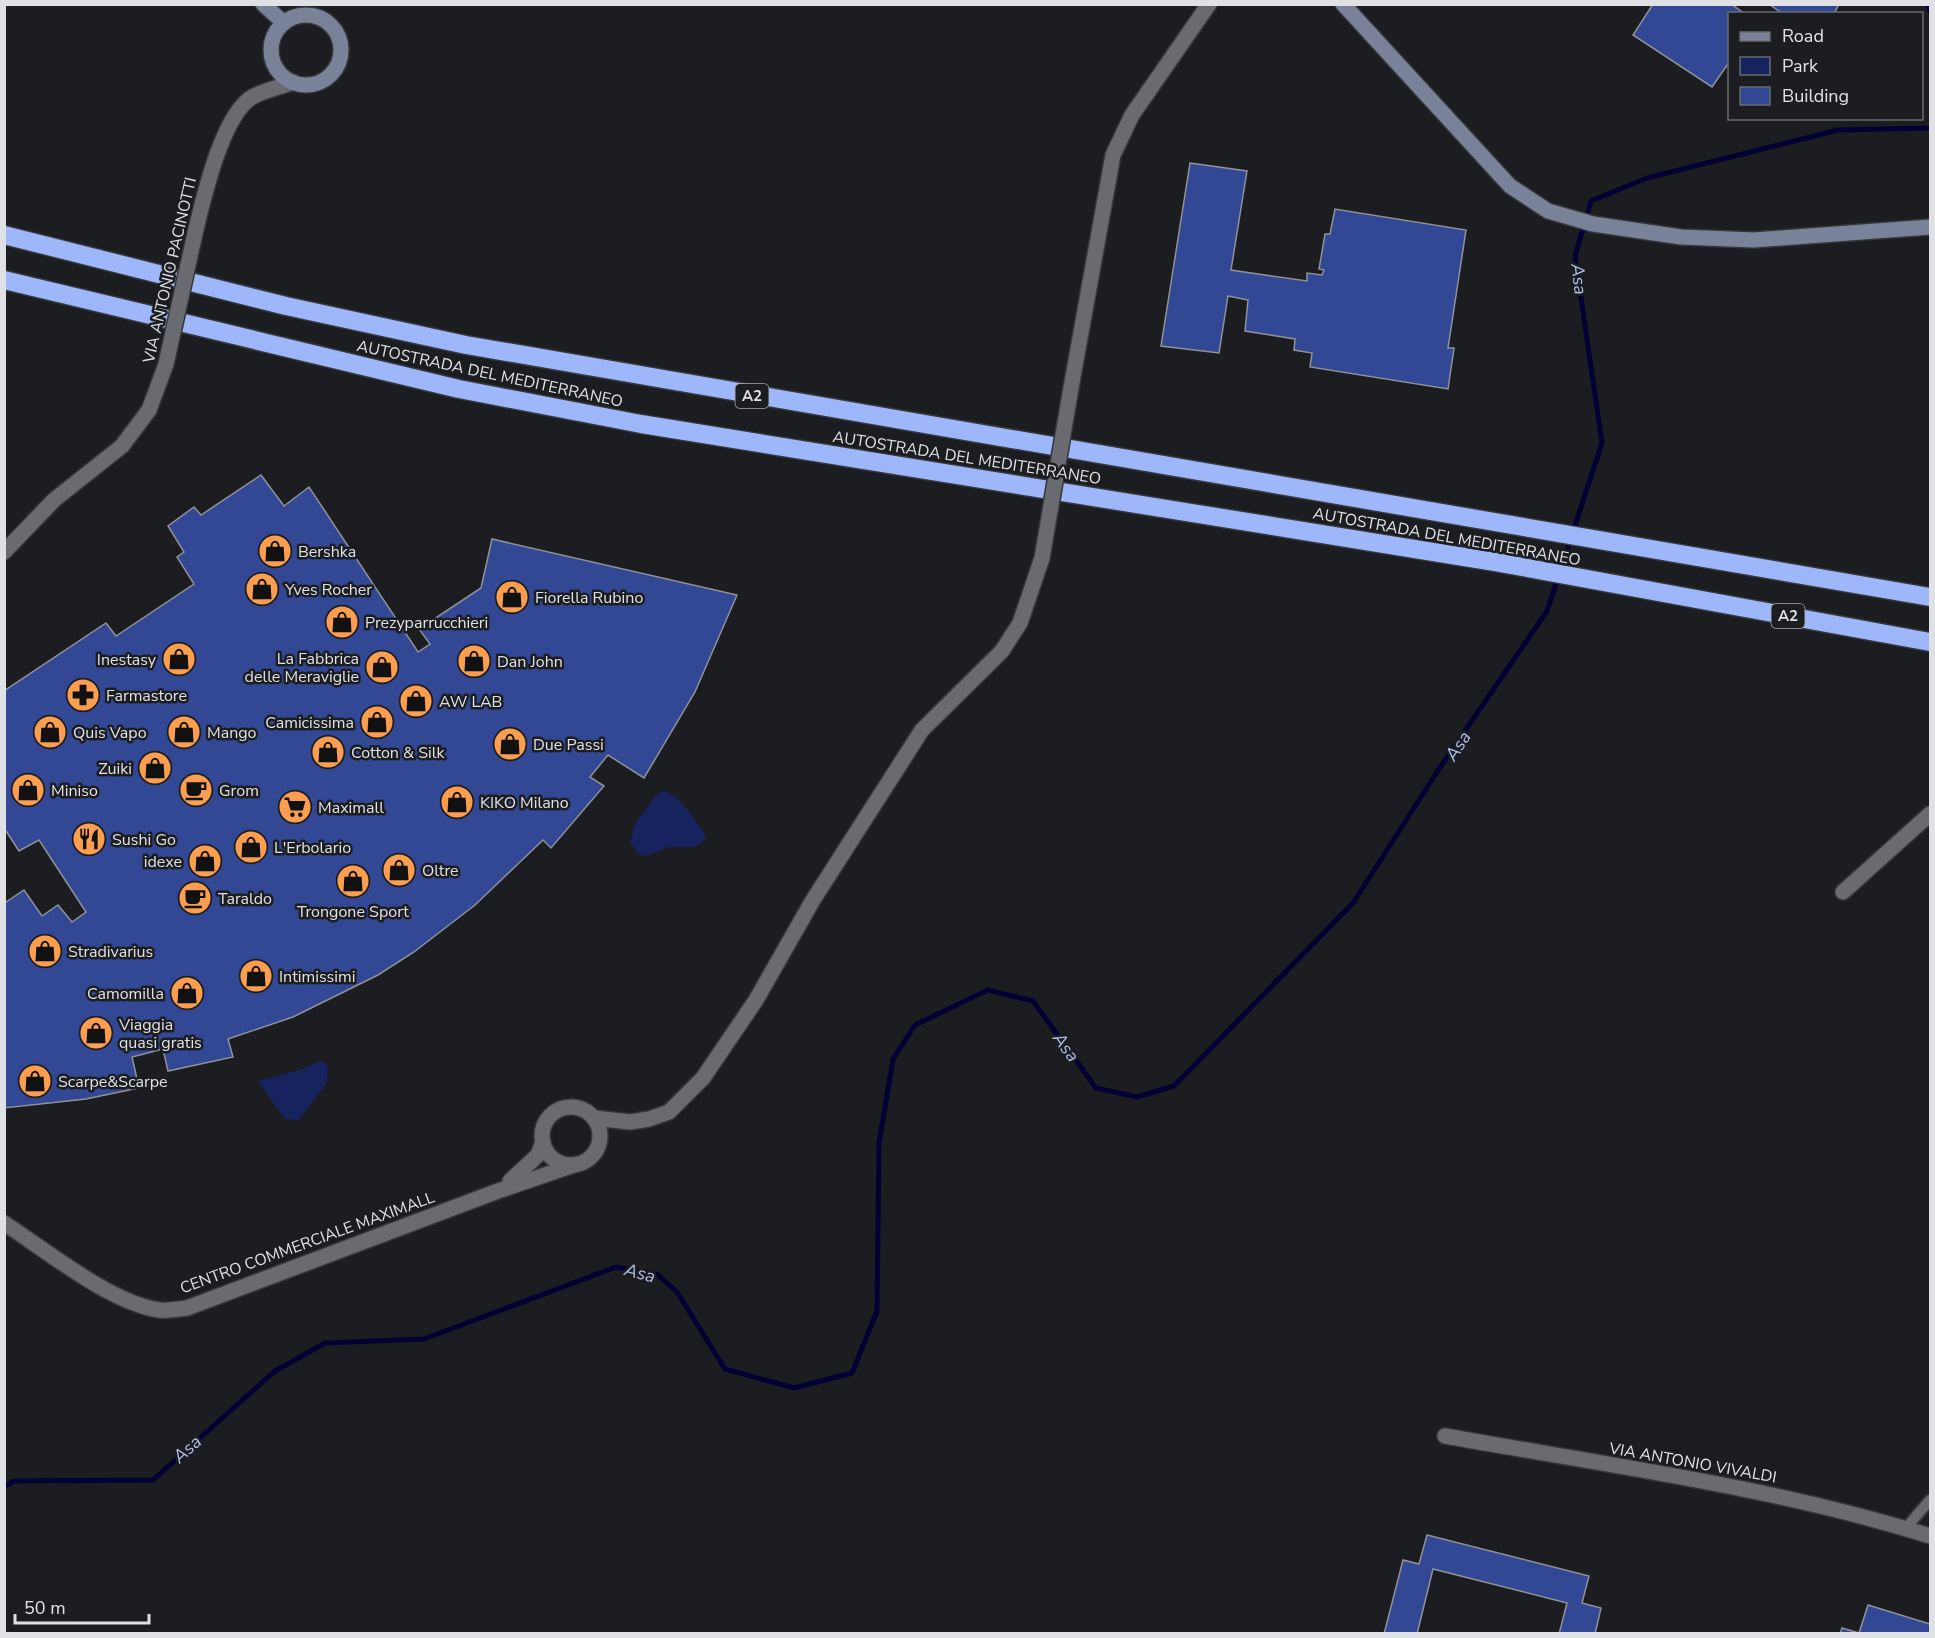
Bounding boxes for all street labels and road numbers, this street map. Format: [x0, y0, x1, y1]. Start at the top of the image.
street label: VIA ANTONIO PACINOTTI [138, 175, 202, 366]
street label: AUTOSTRADA DEL MEDITERRANEO [355, 335, 625, 413]
road number: A2 [736, 384, 768, 408]
street label: AUTOSTRADA DEL MEDITERRANEO [831, 426, 1103, 490]
street label: AUTOSTRADA DEL MEDITERRANEO [1311, 503, 1582, 571]
road number: A2 [1772, 604, 1804, 628]
street label: CENTRO COMMERCIALE MAXIMALL [177, 1186, 438, 1299]
street label: VIA ANTONIO VIVALDI [1606, 1437, 1778, 1489]

